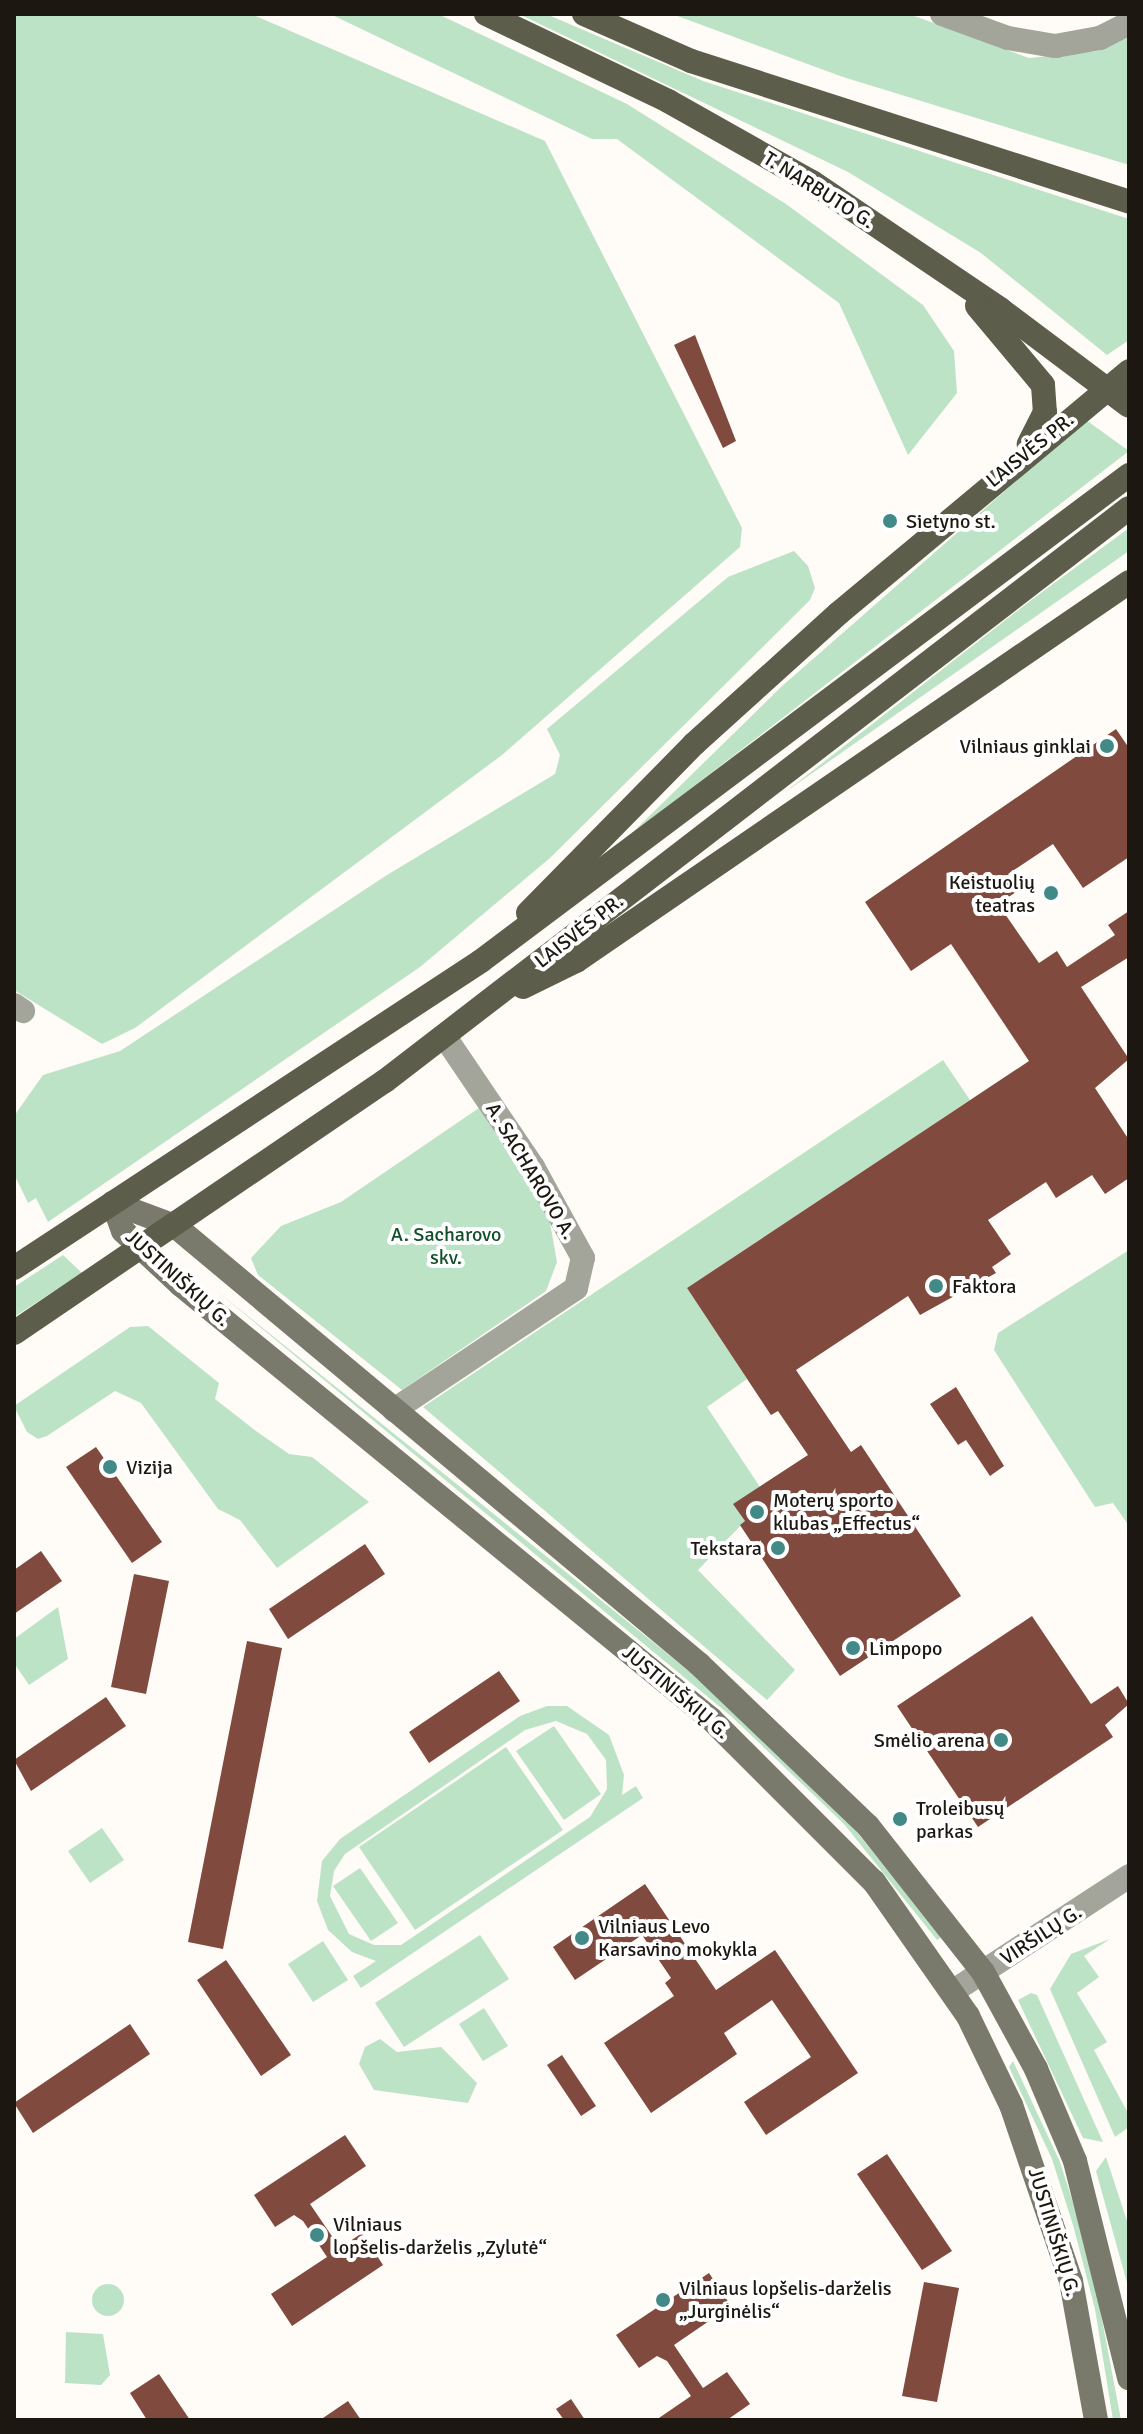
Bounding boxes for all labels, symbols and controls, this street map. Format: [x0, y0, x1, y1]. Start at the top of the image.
street label: T. NARBUTO G. [759, 146, 879, 234]
street label: LAISVĖS PR. [981, 407, 1079, 493]
place label: Sietyno st. [906, 509, 996, 533]
marker: Sietyno st. [881, 512, 899, 530]
place label: Vilniaus ginklai [960, 734, 1091, 758]
marker: Vilniaus ginklai [1098, 737, 1116, 755]
place label: Keistuolių teatras [949, 870, 1035, 917]
marker: Keistuolių teatras [1042, 884, 1060, 902]
street label: LAISVĖS PR. [530, 889, 628, 973]
street label: A. SACHAROVO A. [481, 1098, 581, 1244]
park label: A. Sacharovo skv. [391, 1222, 501, 1269]
street label: JUSTINIŠKIŲ G. [121, 1225, 235, 1331]
place label: Faktora [952, 1274, 1017, 1298]
marker: Faktora [927, 1277, 945, 1295]
place label: Vizija [126, 1455, 173, 1479]
marker: Vizija [101, 1458, 119, 1476]
place label: Moterų sporto klubas „Effectus“ [773, 1488, 920, 1535]
marker: Moterų sporto klubas „Effectus“ [748, 1503, 766, 1521]
place label: Tekstara [691, 1536, 762, 1560]
marker: Tekstara [769, 1539, 787, 1557]
place label: Limpopo [869, 1636, 942, 1660]
marker: Limpopo [844, 1639, 862, 1657]
street label: JUSTINIŠKIŲ G. [617, 1640, 735, 1744]
place label: Smėlio arena [874, 1728, 985, 1752]
marker: Smėlio arena [992, 1731, 1010, 1749]
place label: Troleibusų parkas [916, 1796, 1005, 1843]
marker: Troleibusų parkas [891, 1810, 909, 1828]
street label: VIRŠILŲ G. [996, 1900, 1086, 1970]
place label: Vilniaus Levo Karsavino mokykla [598, 1914, 757, 1961]
marker: Vilniaus Levo Karsavino mokykla [573, 1929, 591, 1947]
street label: JUSTINIŠKIŲ G. [1023, 2165, 1085, 2299]
place label: Vilniaus lopšelis-darželis „Zylutė“ [333, 2212, 547, 2259]
marker: Vilniaus lopšelis-darželis „Zylutė“ [308, 2226, 326, 2244]
place label: Vilniaus lopšelis-darželis „Jurginėlis“ [679, 2276, 892, 2323]
marker: Vilniaus lopšelis-darželis „Jurginėlis“ [654, 2291, 672, 2309]

